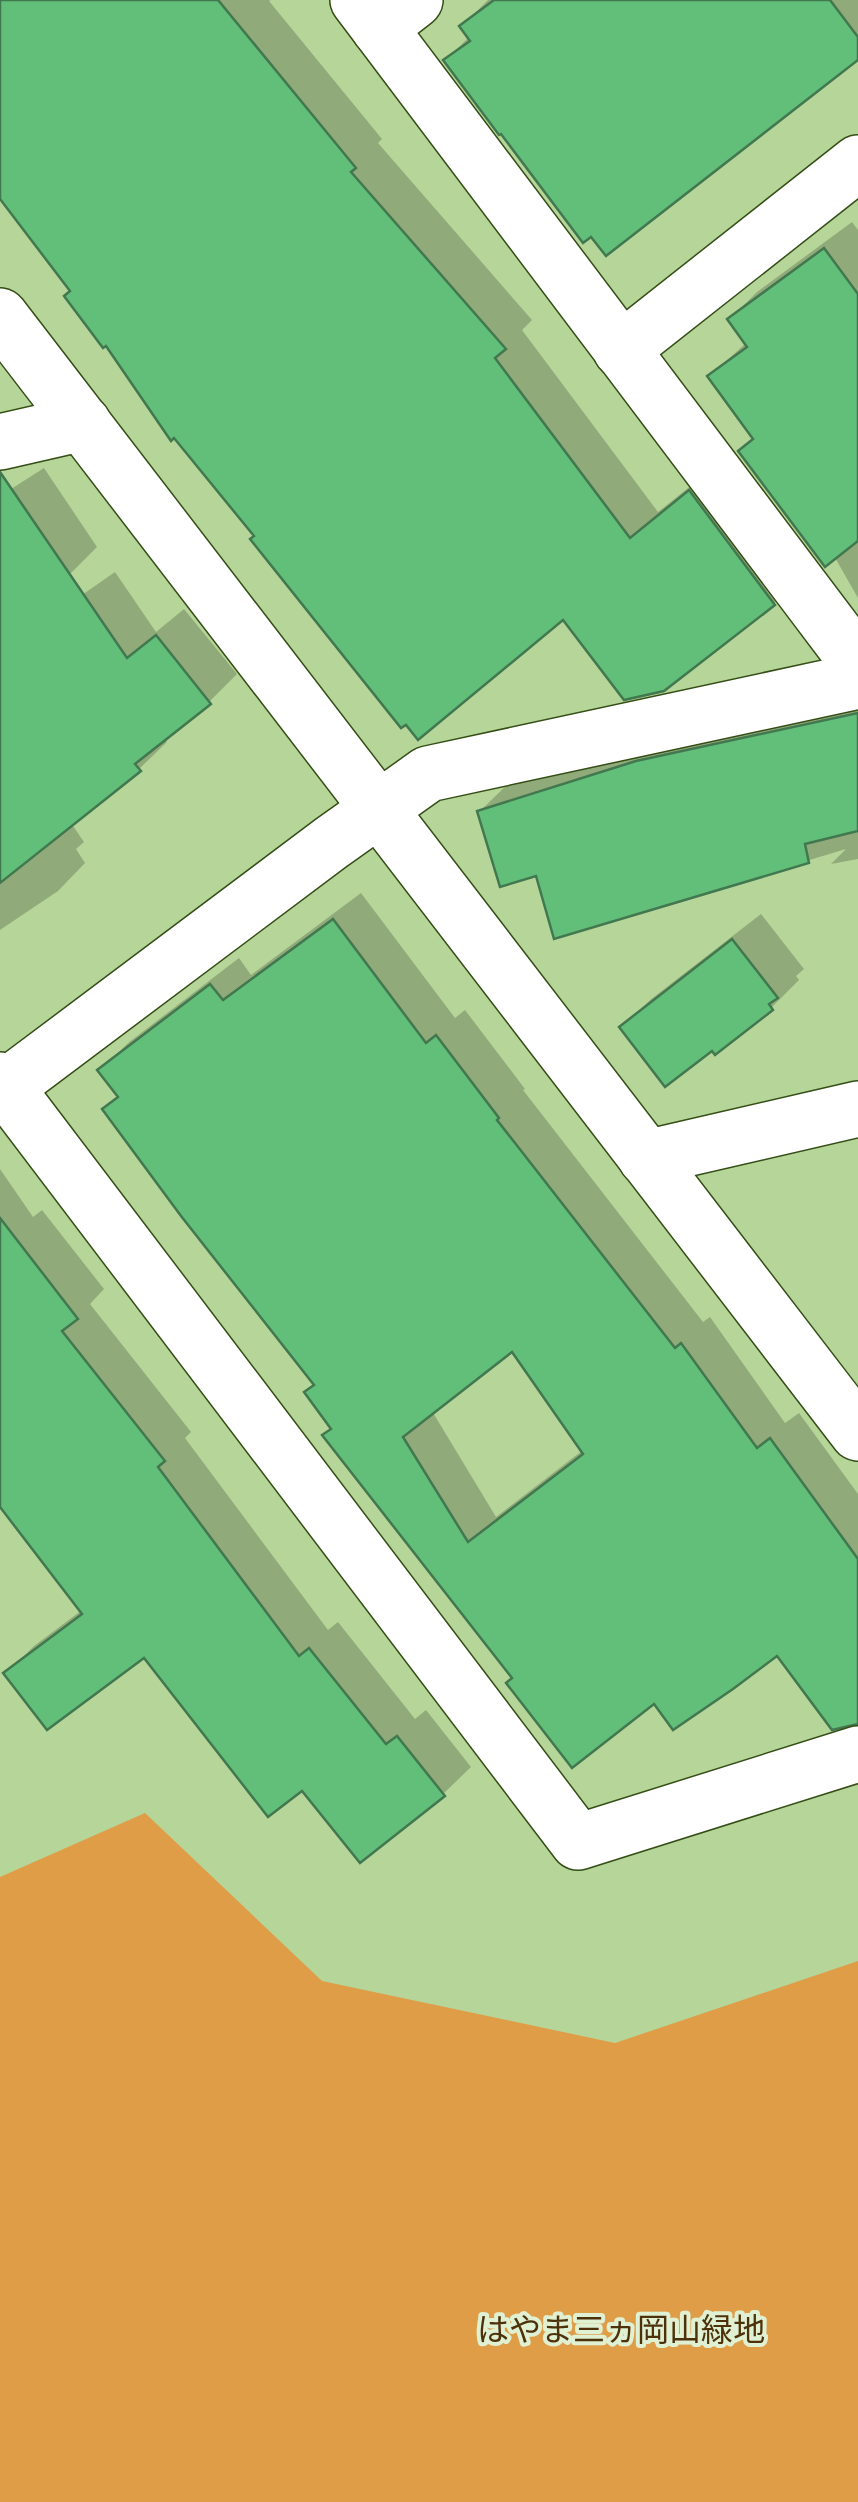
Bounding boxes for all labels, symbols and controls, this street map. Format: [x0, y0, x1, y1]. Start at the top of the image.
park label: はやま三ヵ岡山緑地 [477, 2311, 765, 2349]

